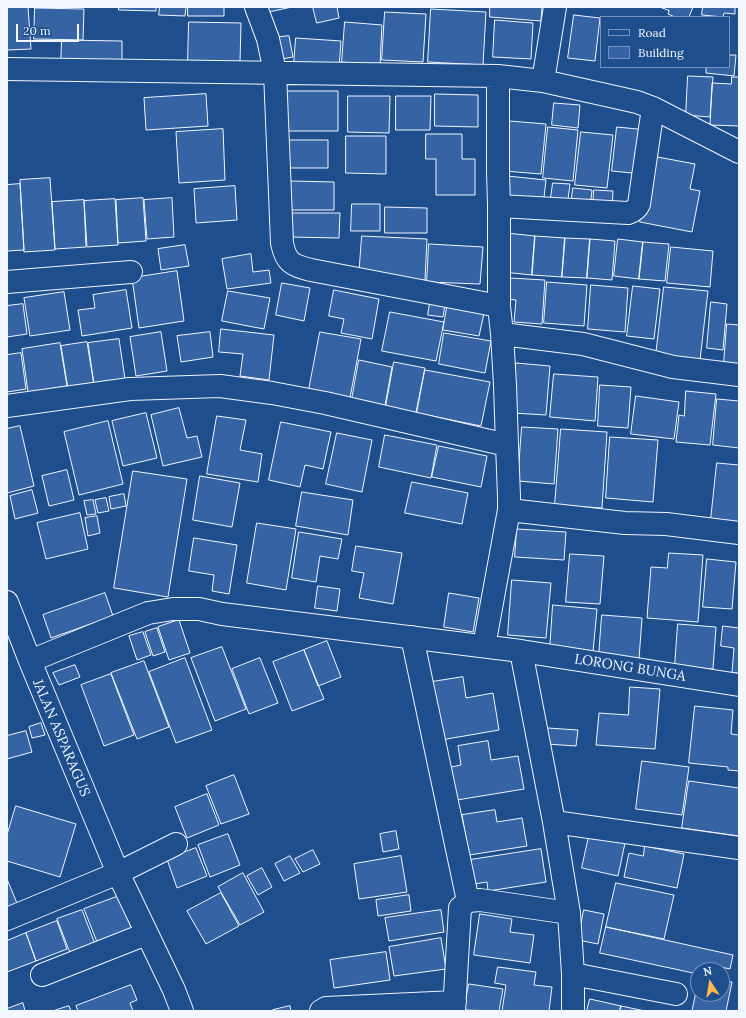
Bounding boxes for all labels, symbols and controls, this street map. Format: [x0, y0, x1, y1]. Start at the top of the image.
scale bar [18, 16, 81, 42]
legend [600, 16, 730, 68]
text: 20 m [23, 23, 51, 38]
text: Road [638, 25, 666, 40]
text: Building [638, 45, 684, 60]
street label: LORONG BUNGA [573, 651, 687, 685]
street label: JALAN ASPARAGUS [29, 677, 93, 799]
north arrow [690, 962, 730, 1002]
text: N [702, 964, 713, 979]

